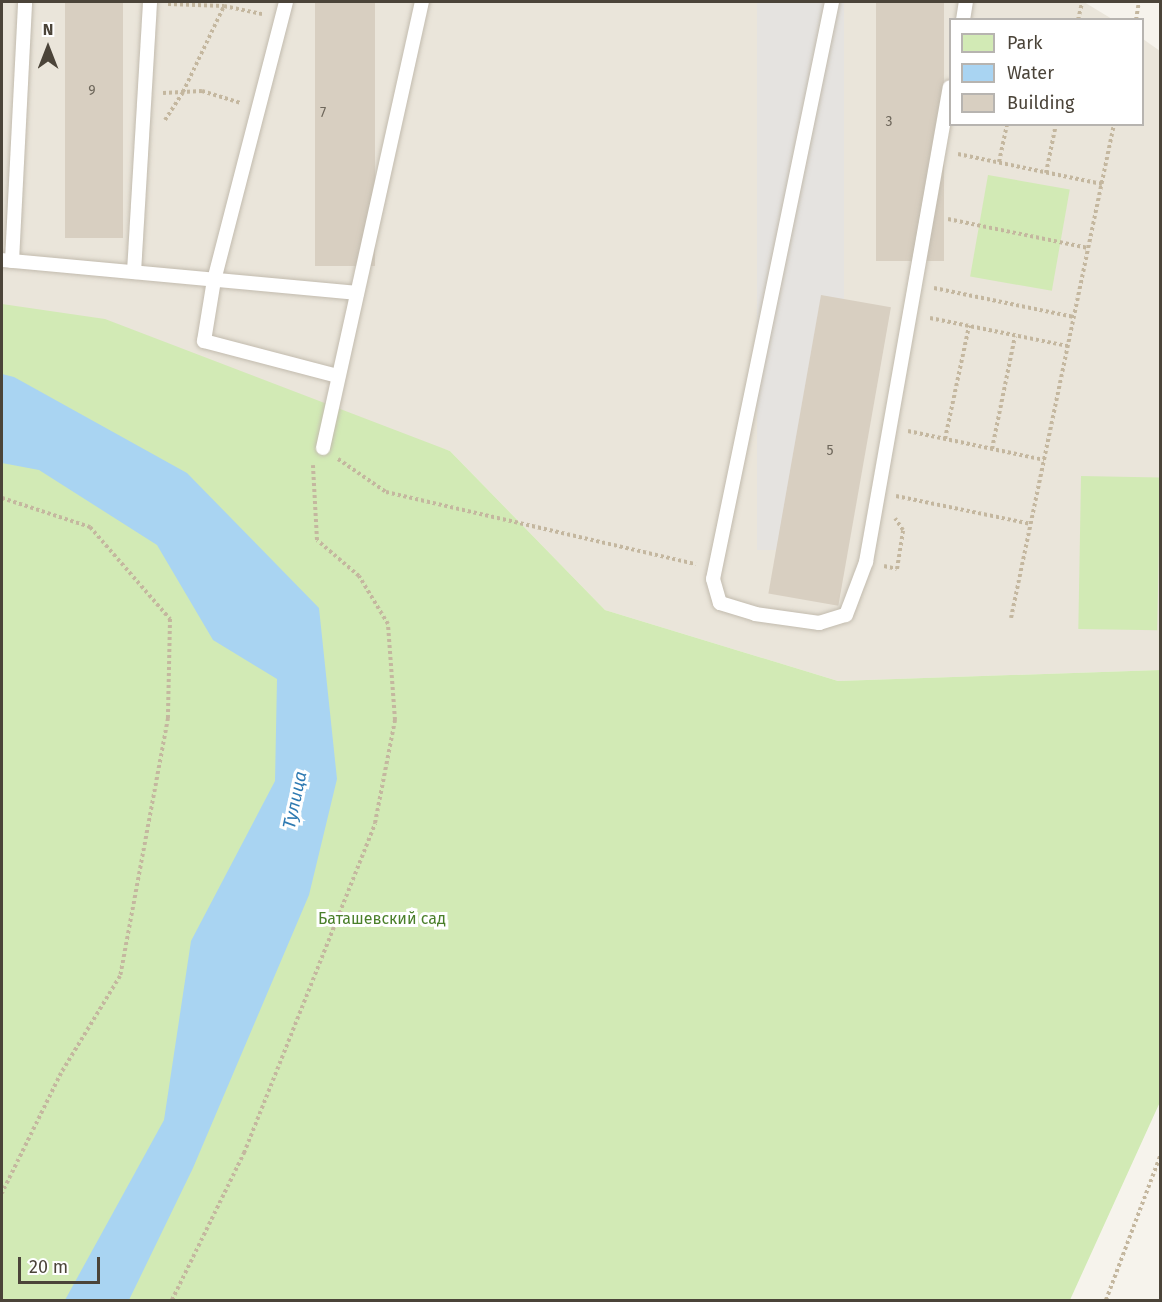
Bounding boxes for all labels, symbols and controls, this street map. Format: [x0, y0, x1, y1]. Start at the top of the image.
north arrow [18, 18, 78, 78]
legend [949, 18, 1144, 126]
text: N [43, 20, 53, 39]
text: Park [1007, 32, 1042, 54]
text: Water [1007, 62, 1054, 84]
house number: 9 [88, 83, 96, 99]
text: Building [1007, 92, 1074, 114]
house number: 7 [320, 105, 326, 121]
house number: 3 [886, 114, 892, 130]
house number: 5 [826, 443, 834, 459]
water label: Тулица [278, 769, 312, 831]
park label: Баташевский сад [318, 909, 446, 929]
scale bar [21, 1245, 104, 1283]
text: 20 m [29, 1256, 68, 1278]

